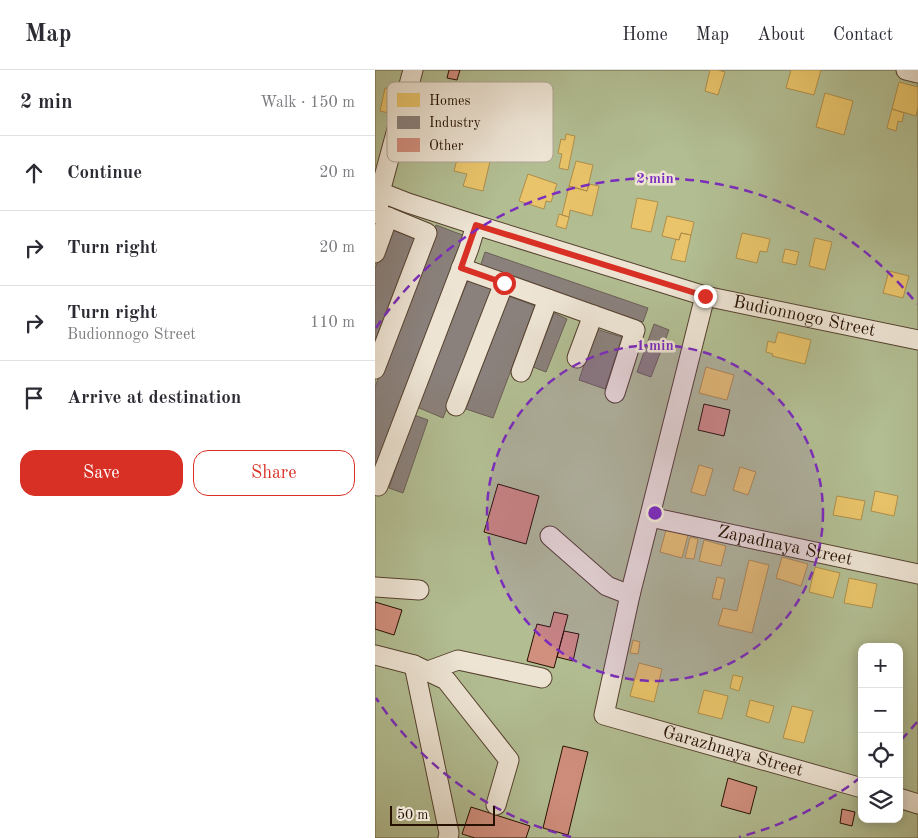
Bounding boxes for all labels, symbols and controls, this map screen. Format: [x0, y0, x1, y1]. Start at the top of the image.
text: Map [25, 23, 72, 47]
text: Home [622, 26, 668, 44]
text: Map [696, 26, 729, 44]
text: About [757, 26, 805, 44]
text: Contact [833, 26, 893, 44]
legend [387, 82, 553, 162]
text: 2 min [20, 92, 73, 113]
text: Homes [429, 94, 471, 108]
text: Walk · 150 m [260, 95, 355, 111]
text: Industry [429, 116, 482, 130]
text: Other [429, 139, 464, 153]
icon: ahead [20, 159, 48, 187]
text: Continue [67, 164, 142, 183]
text: 20 m [319, 165, 355, 181]
text: 2 min [636, 172, 674, 187]
icon: right [20, 234, 48, 262]
text: Turn right [67, 239, 157, 258]
text: 20 m [319, 240, 355, 256]
route start [493, 272, 516, 295]
route end [694, 285, 717, 308]
street label: Budionnogo Street [731, 293, 877, 340]
text: Turn right [67, 304, 157, 323]
icon: right [20, 309, 48, 337]
text: 110 m [310, 315, 355, 331]
text: Budionnogo Street [67, 327, 196, 343]
text: 1 min [636, 339, 674, 354]
icon: arrive [20, 384, 48, 412]
text: Arrive at destination [67, 389, 241, 408]
button: Save [20, 450, 183, 496]
button: Share [193, 450, 355, 496]
centre of rings [646, 504, 664, 522]
street label: Zapadnaya Street [716, 523, 854, 569]
map controls [858, 643, 903, 823]
button: + [858, 643, 903, 688]
button: − [858, 688, 903, 733]
street label: Garazhnaya Street [661, 723, 805, 780]
button: locate [858, 733, 903, 778]
button: layers [858, 778, 903, 823]
scale bar [390, 803, 495, 826]
text: 50 m [397, 808, 428, 822]

